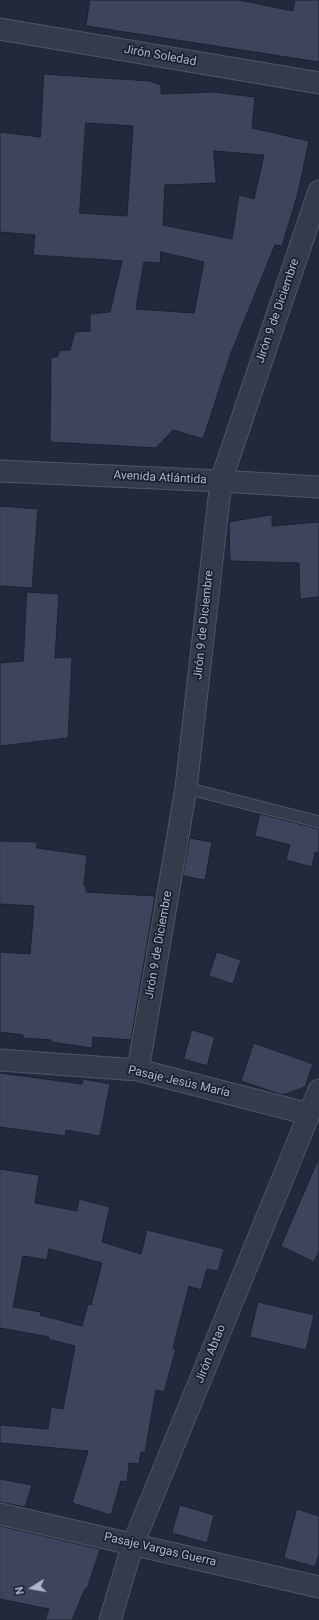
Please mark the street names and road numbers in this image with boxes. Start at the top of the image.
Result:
street label: Jirón Soledad [123,43,197,69]
street label: Jirón 9 de Diciembre [253,257,303,365]
street label: Avenida Atlántida [113,468,207,488]
street label: Jirón 9 de Diciembre [191,570,217,680]
street label: Jirón 9 de Diciembre [142,890,176,1000]
street label: Pasaje Jesús María [126,1063,232,1101]
street label: Jirón Abtao [193,1323,229,1385]
street label: Pasaje Vargas Guerra [102,1530,218,1570]

